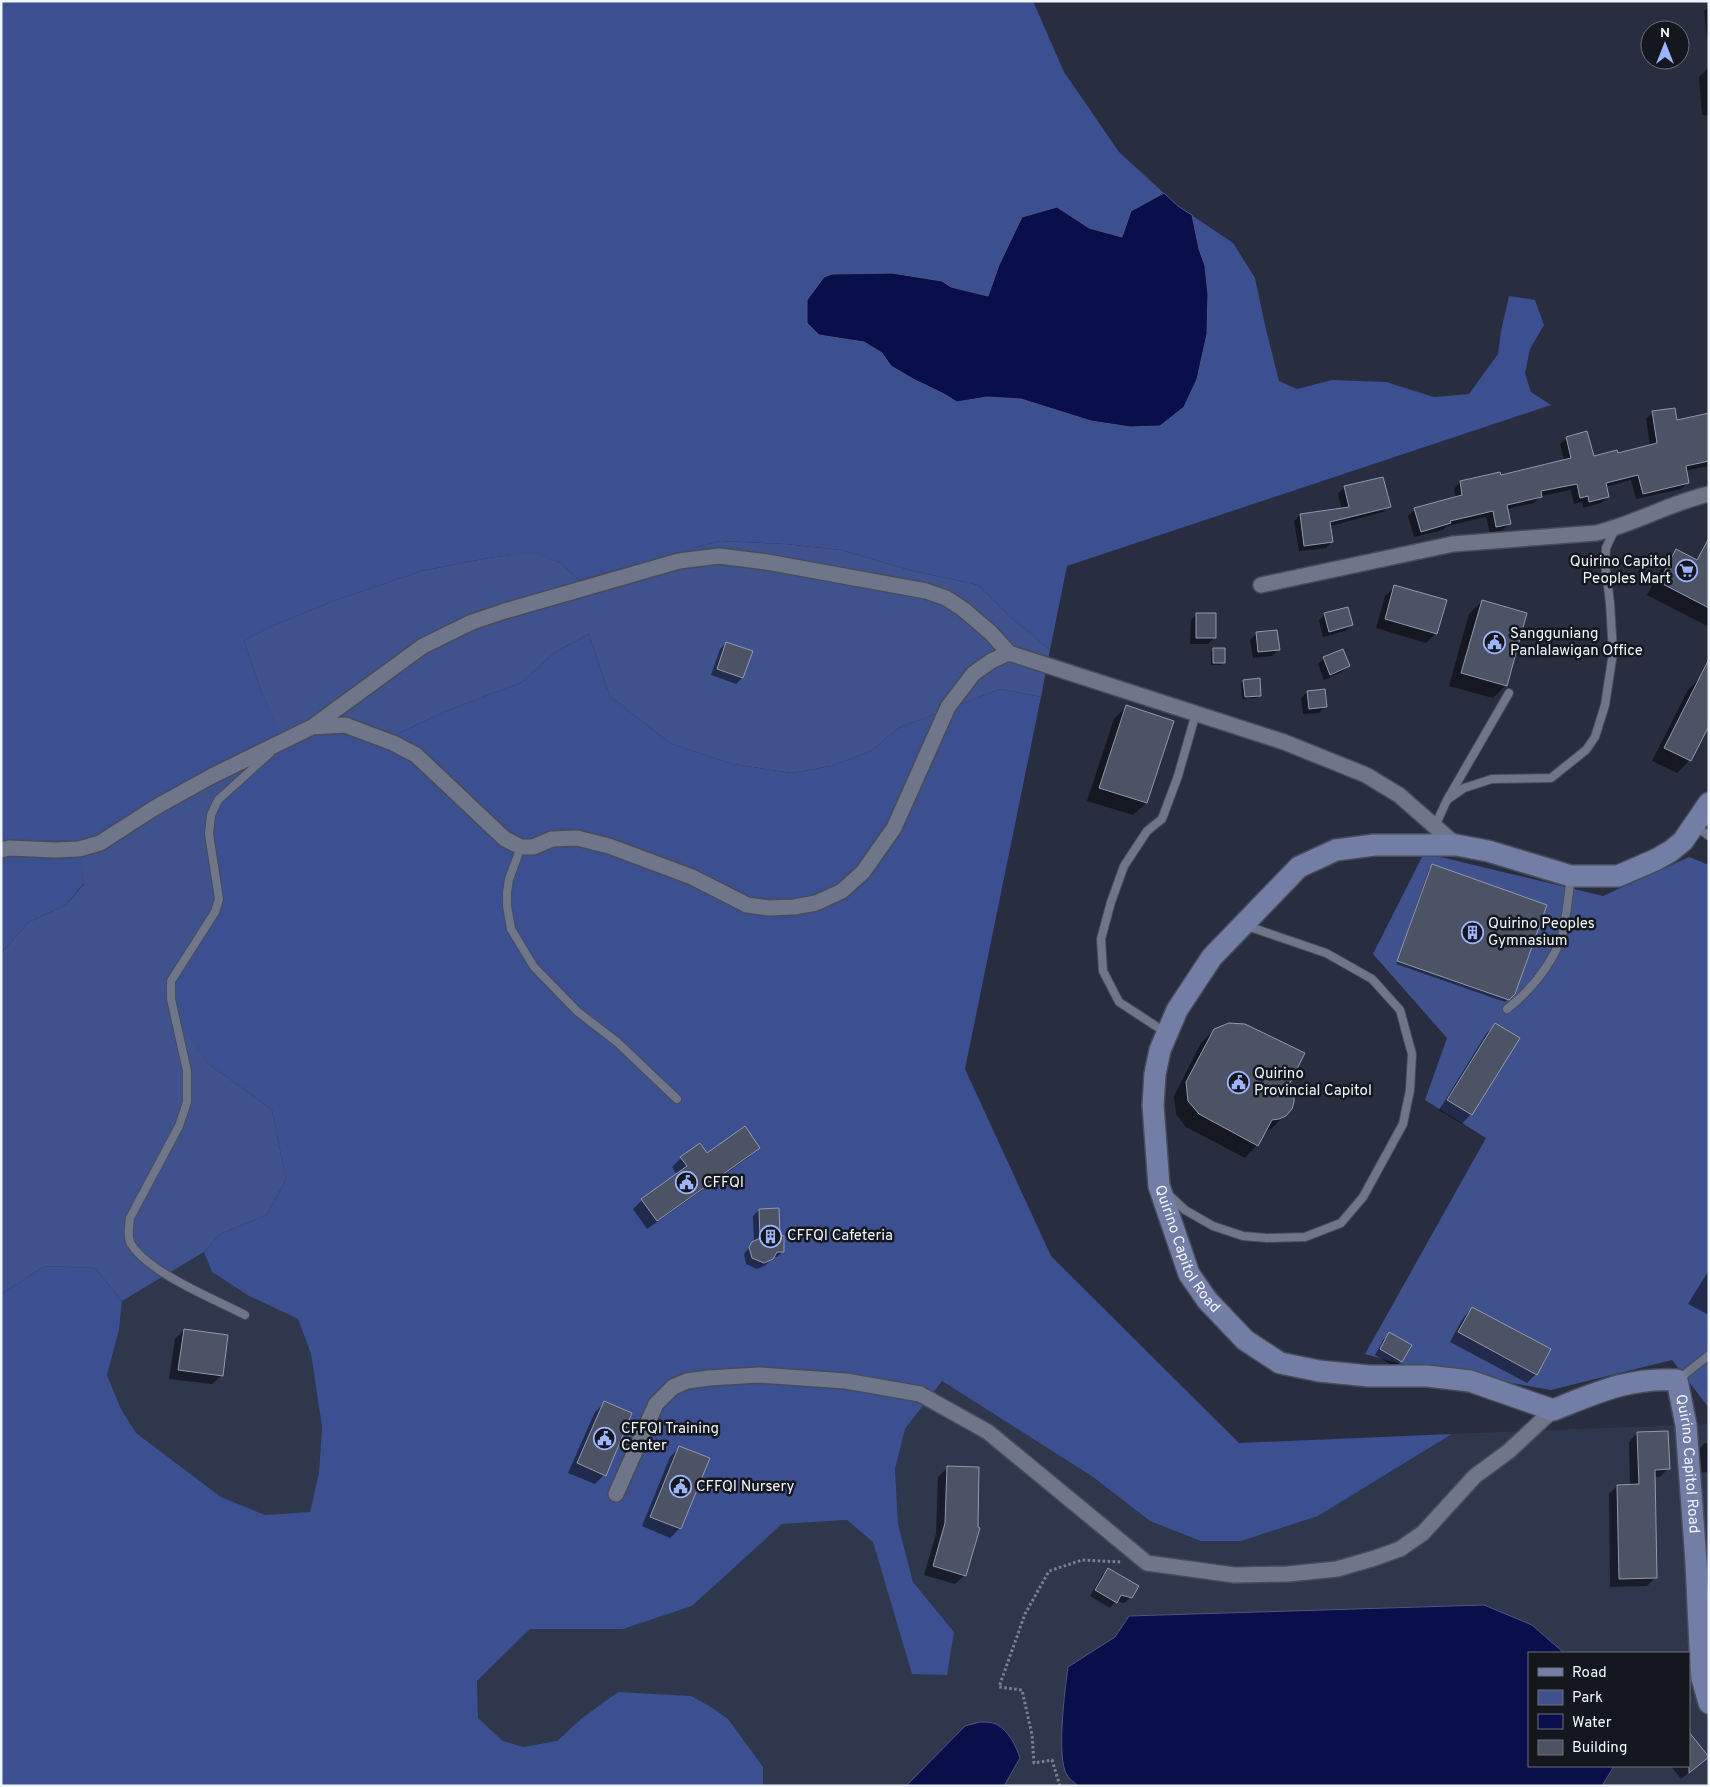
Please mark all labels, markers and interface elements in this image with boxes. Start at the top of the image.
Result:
north arrow [1640,20,1690,70]
text: N [1660,25,1670,42]
place label: Quirino Capitol Peoples Mart [1570,553,1671,589]
supermarket icon: Quirino Capitol Peoples Mart [1675,559,1699,583]
place label: Sangguniang Panlalawigan Office [1510,625,1643,661]
public building icon: Sangguniang Panlalawigan Office [1482,631,1506,655]
place label: Quirino Peoples Gymnasium [1488,915,1595,951]
building icon: Quirino Peoples Gymnasium [1460,921,1484,945]
place label: Quirino Provincial Capitol [1254,1065,1372,1101]
public building icon: Quirino Provincial Capitol [1226,1071,1250,1095]
public building icon: CFFQI [675,1171,699,1195]
place label: CFFQI [703,1174,744,1193]
street label: Quirino Capitol Road [1150,1183,1224,1317]
building icon: CFFQI Cafeteria [759,1224,783,1248]
place label: CFFQI Cafeteria [787,1227,893,1246]
street label: Quirino Capitol Road [1671,1393,1703,1534]
place label: CFFQI Training Center [621,1420,719,1456]
public building icon: CFFQI Training Center [593,1426,617,1450]
public building icon: CFFQI Nursery [668,1475,692,1499]
place label: CFFQI Nursery [696,1478,795,1497]
legend [1528,1652,1690,1767]
text: Road [1572,1664,1607,1683]
text: Park [1572,1689,1603,1708]
text: Water [1572,1714,1612,1733]
text: Building [1572,1739,1627,1758]

